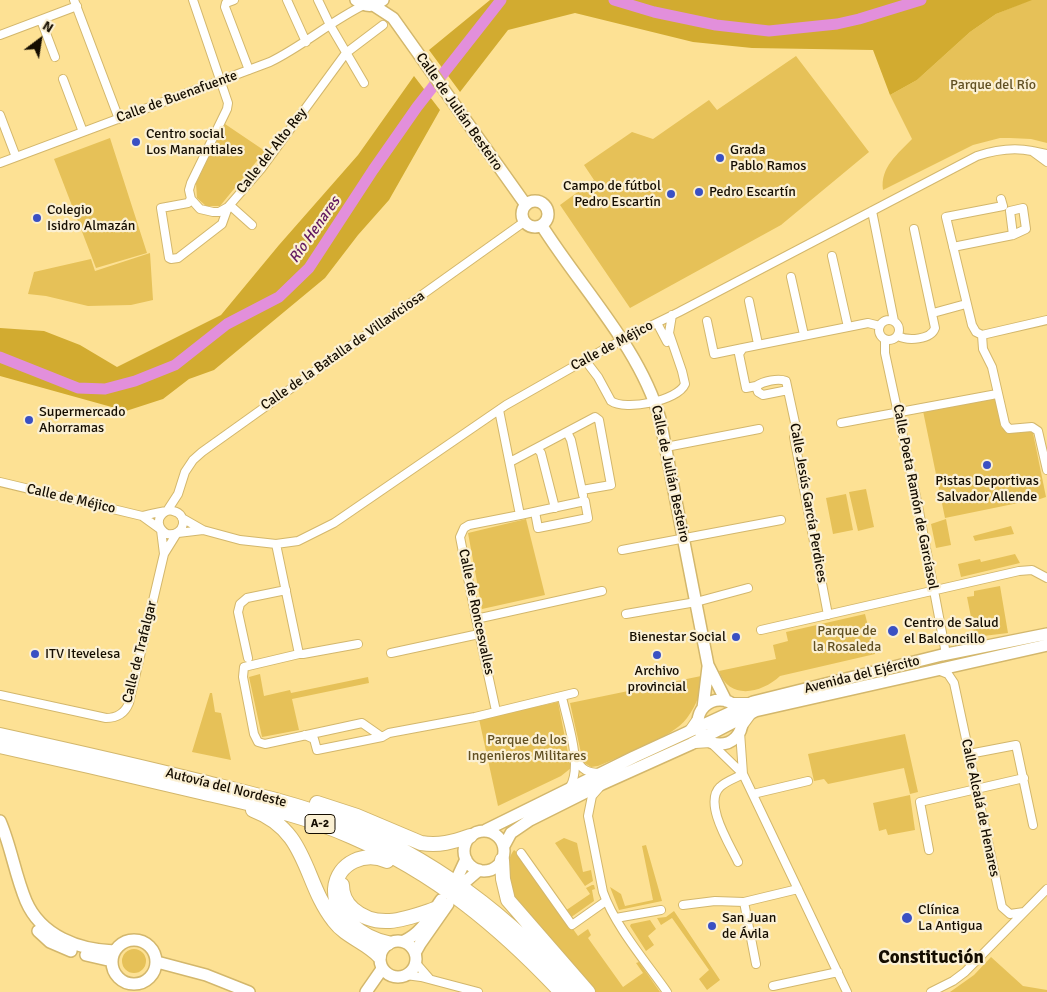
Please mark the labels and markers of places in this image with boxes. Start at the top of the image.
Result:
place label: Centro social Los Manantiales [146,126,243,158]
marker: Centro social Los Manantiales [130,136,142,148]
place label: Grada Pablo Ramos [730,142,806,174]
marker: Grada Pablo Ramos [714,152,726,164]
place label: Campo de fútbol Pedro Escartín [563,178,661,210]
place label: Pedro Escartín [709,184,796,200]
marker: Pedro Escartín [693,186,705,198]
marker: Campo de fútbol Pedro Escartín [665,188,677,200]
place label: Colegio Isidro Almazán [47,202,135,234]
marker: Colegio Isidro Almazán [31,212,43,224]
place label: Supermercado Ahorramas [39,404,125,437]
marker: Supermercado Ahorramas [23,414,35,426]
marker: Pistas Deportivas Salvador Allende [981,459,993,471]
place label: Pistas Deportivas Salvador Allende [935,473,1039,506]
place label: Centro de Salud el Balconcillo [904,615,999,648]
marker: Centro de Salud el Balconcillo [886,624,900,638]
place label: Bienestar Social [629,629,726,645]
marker: Bienestar Social [730,631,742,643]
place label: ITV Itevelesa [45,646,120,662]
marker: ITV Itevelesa [29,648,41,660]
marker: Archivo provincial [651,649,663,661]
place label: Archivo provincial [628,663,686,696]
place label: Clínica La Antigua [918,902,982,934]
place label: San Juan de Ávila [722,910,776,942]
marker: Clínica La Antigua [900,911,914,925]
marker: San Juan de Ávila [706,920,718,932]

